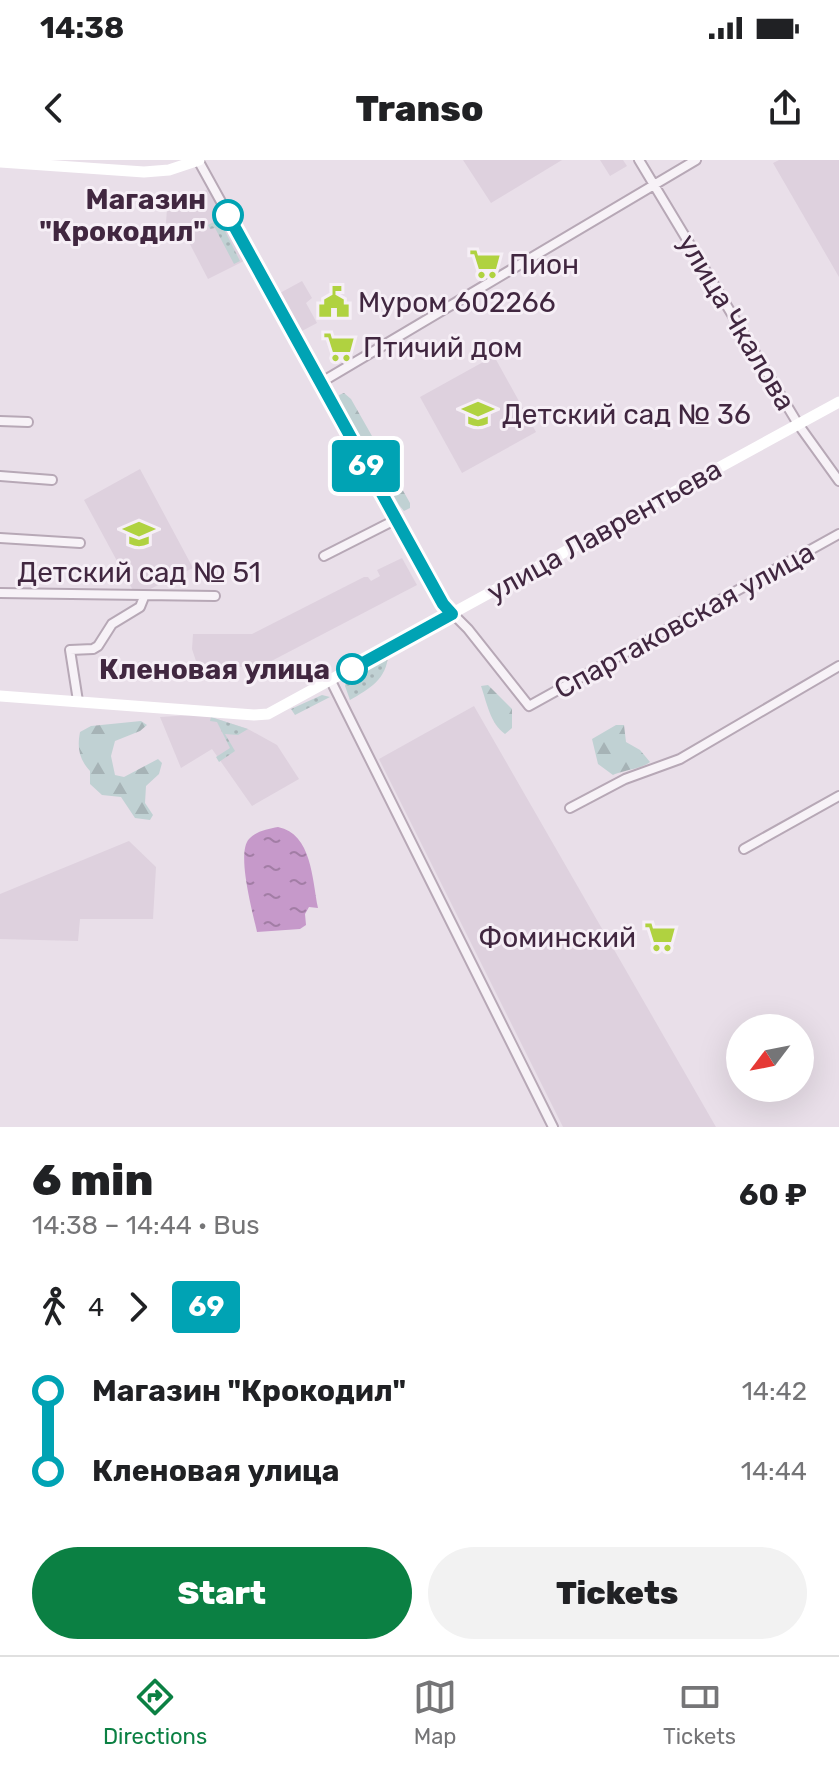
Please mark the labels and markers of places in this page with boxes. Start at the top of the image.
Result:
place label: Магазин "Крокодил" [39,183,206,248]
marker: Магазин "Крокодил" [213,200,243,230]
supermarket icon: Пион [468,247,502,281]
place label: Пион [509,248,579,281]
public building icon: Муром 602266 [317,285,351,319]
place label: Муром 602266 [358,286,556,319]
supermarket icon: Птичий дом [322,330,356,364]
place label: Птичий дом [363,331,523,364]
school or university icon: Детский сад № 36 [461,397,495,431]
place label: Детский сад № 36 [502,398,751,431]
school or university icon: Детский сад № 51 [122,517,156,551]
place label: Детский сад № 51 [17,556,261,589]
place label: Кленовая улица [99,653,330,686]
marker: Кленовая улица [337,654,367,684]
supermarket icon: Фоминский [643,920,677,954]
place label: Фоминский [478,921,636,954]

